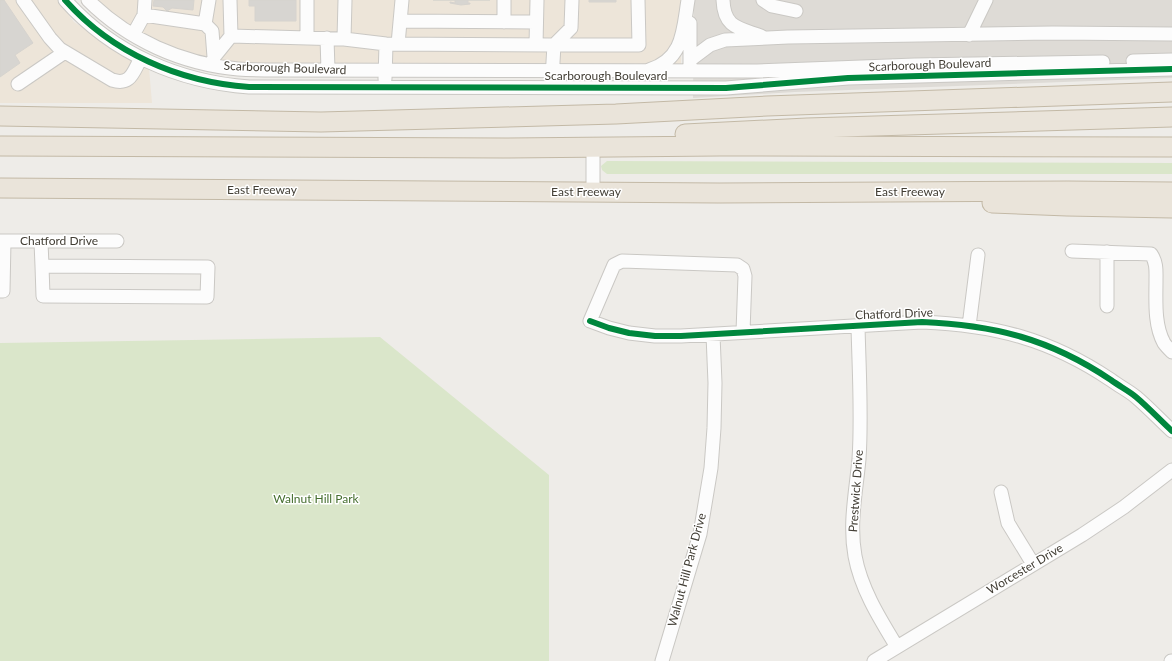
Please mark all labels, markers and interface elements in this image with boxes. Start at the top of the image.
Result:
street label: Scarborough Boulevard [868,55,992,74]
street label: Scarborough Boulevard [223,58,347,77]
street label: Scarborough Boulevard [545,68,667,83]
street label: East Freeway [227,182,298,197]
street label: East Freeway [551,184,622,199]
street label: East Freeway [875,184,946,199]
street label: Chatford Drive [20,233,98,248]
street label: Chatford Drive [855,305,933,322]
street label: Prestwick Drive [845,449,866,533]
park label: Walnut Hill Park [273,491,360,506]
street label: Walnut Hill Park Drive [664,511,709,628]
street label: Worcester Drive [984,540,1066,597]

